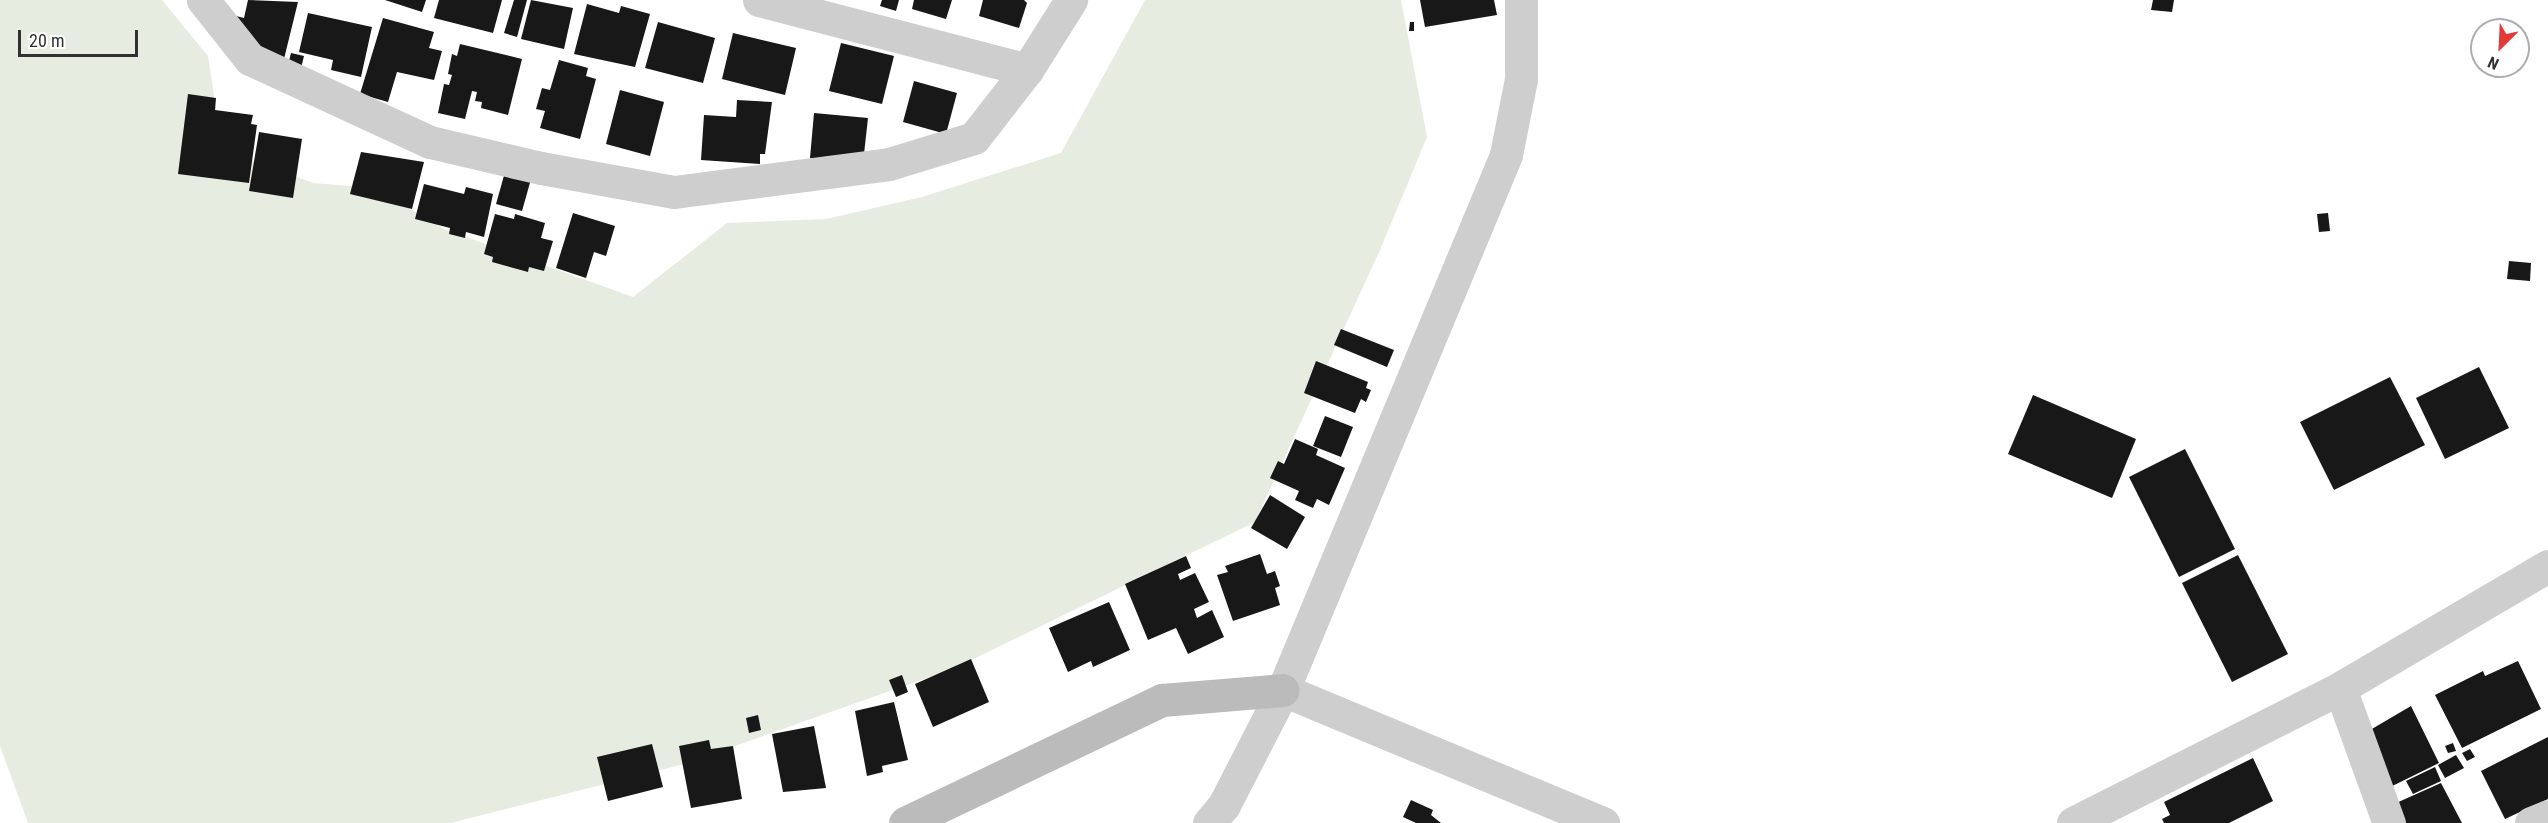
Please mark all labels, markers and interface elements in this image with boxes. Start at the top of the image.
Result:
scale bar [21,18,141,56]
north arrow [2470,18,2530,78]
text: 20 m [29,30,64,51]
text: N [2485,52,2502,74]

